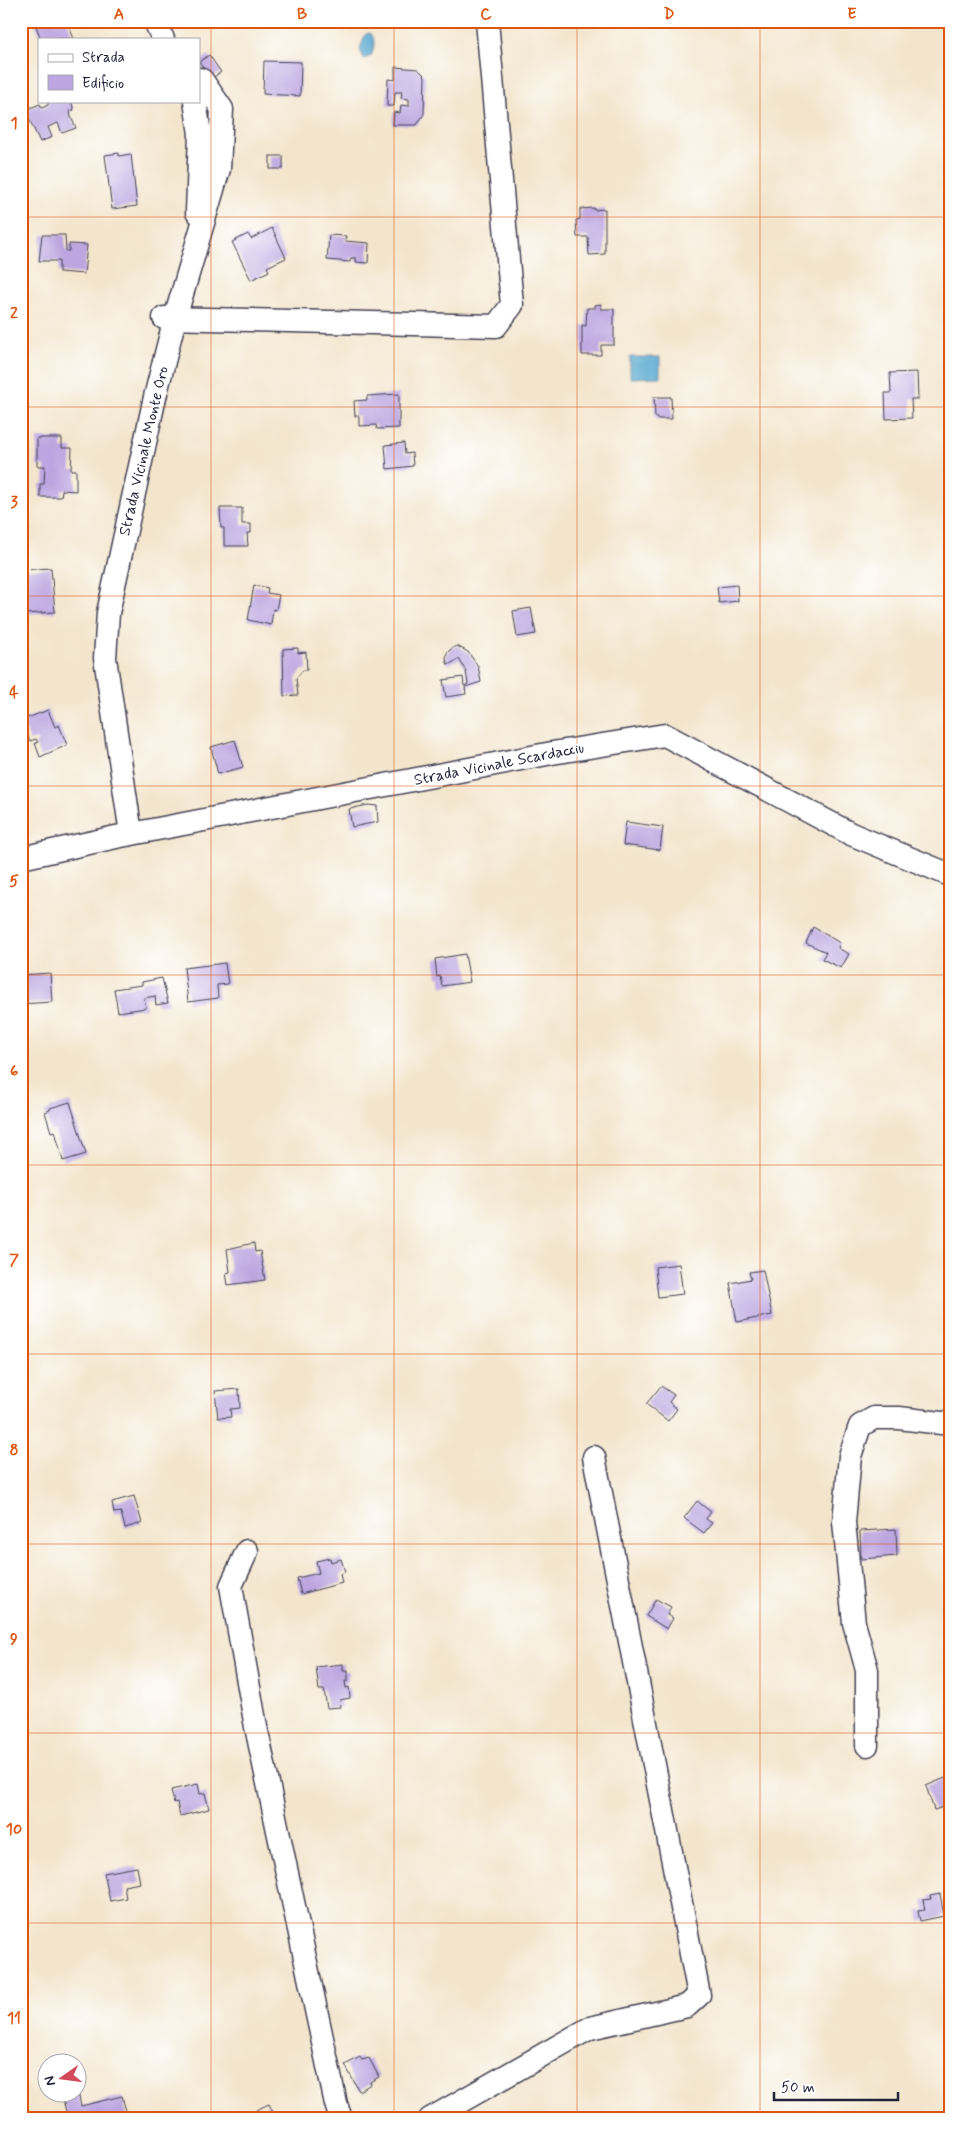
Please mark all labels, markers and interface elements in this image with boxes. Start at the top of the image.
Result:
text: A [114,4,124,25]
text: B [297,4,307,25]
text: C [480,4,492,25]
text: D [663,4,675,25]
text: E [847,4,857,25]
legend [38,38,200,102]
text: Strada [82,48,125,68]
text: Edificio [82,74,124,94]
text: 1 [10,113,18,134]
text: 2 [10,303,18,324]
street label: Strada Vicinale Monte Oro [114,364,174,538]
text: 3 [10,492,18,513]
text: 4 [9,682,19,703]
street label: Strada Vicinale Scardacciu [412,737,586,791]
text: 5 [9,871,19,892]
text: 6 [10,1061,18,1082]
text: 7 [9,1250,19,1271]
text: 8 [9,1440,19,1461]
text: 9 [10,1629,18,1650]
text: 10 [6,1819,22,1840]
text: 11 [7,2008,21,2029]
north arrow [38,2052,88,2102]
scale bar [774,2070,897,2102]
text: N [40,2074,60,2088]
text: 50 m [781,2078,815,2098]

